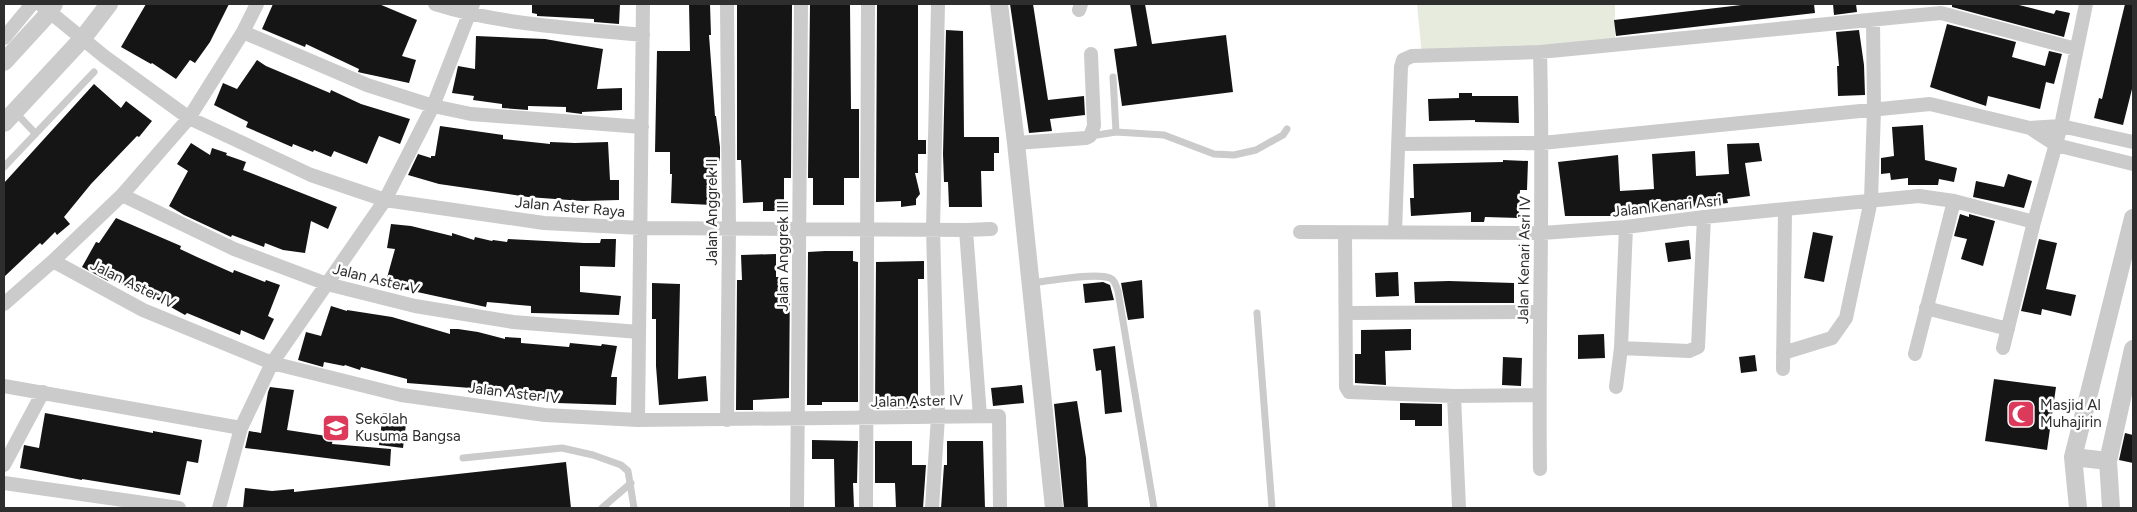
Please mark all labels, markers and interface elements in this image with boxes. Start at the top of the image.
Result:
street label: Jalan Anggrek II [703,159,721,265]
street label: Jalan Kenari Asri [1612,191,1722,221]
street label: Jalan Aster Raya [514,193,626,221]
street label: Jalan Kenari Asri IV [1514,195,1534,324]
street label: Jalan Anggrek III [774,201,792,311]
street label: Jalan Aster IV [87,256,179,313]
street label: Jalan Aster V [331,260,422,299]
street label: Jalan Aster IV [467,378,562,408]
street label: Jalan Aster IV [871,391,964,411]
place label: Masjid Al Muhajirin [2040,396,2102,431]
mosque icon: Masjid Al Muhajirin [2006,399,2036,429]
place label: Sekolah Kusuma Bangsa [355,410,461,445]
school or university icon: Sekolah Kusuma Bangsa [321,413,351,443]

